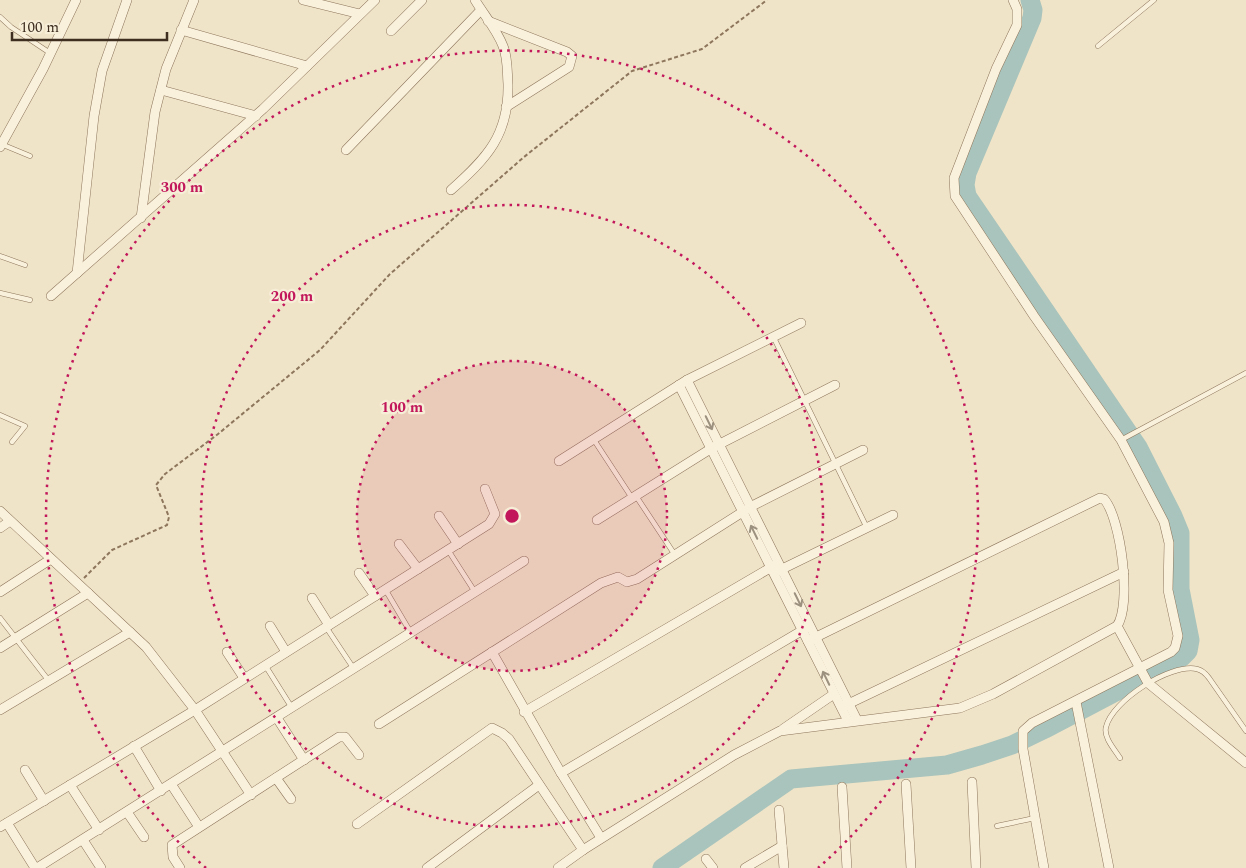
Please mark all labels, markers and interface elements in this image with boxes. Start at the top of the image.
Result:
scale bar [12,10,168,42]
text: 100 m [20,16,59,39]
text: 300 m [161,176,204,199]
text: 200 m [271,285,314,308]
text: 100 m [381,396,424,419]
one-way arrow [705,415,715,430]
centre of rings [503,507,521,525]
one-way arrow [749,525,758,540]
one-way arrow [793,592,803,607]
one-way arrow [821,670,831,685]

